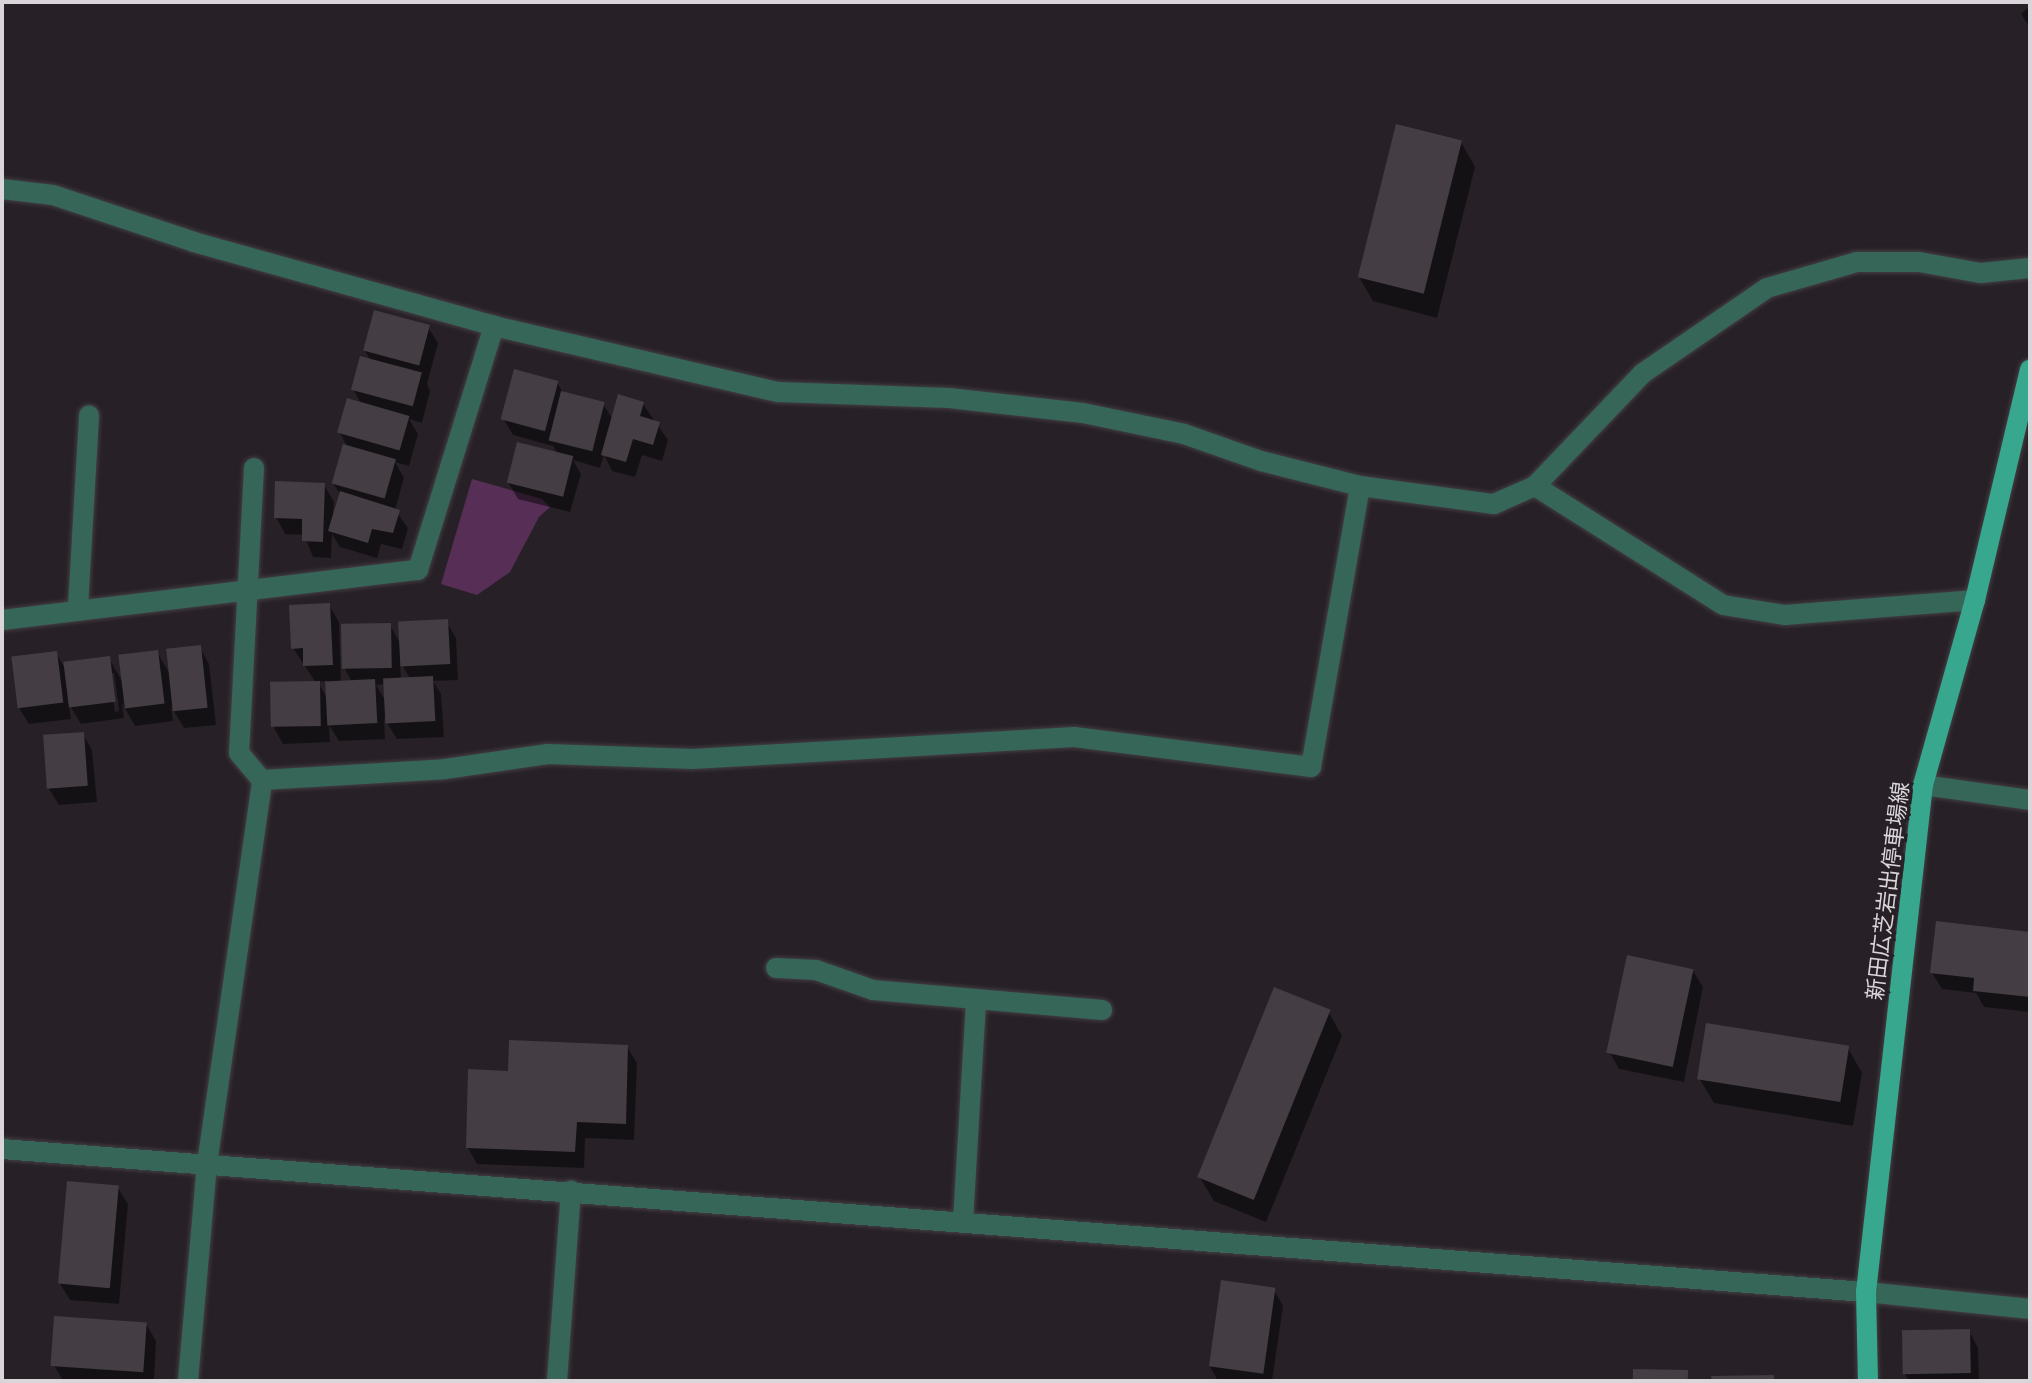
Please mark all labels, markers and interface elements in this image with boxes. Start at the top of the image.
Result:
street label: 新田広芝岩出停車場線 [1861,780,1915,1002]

